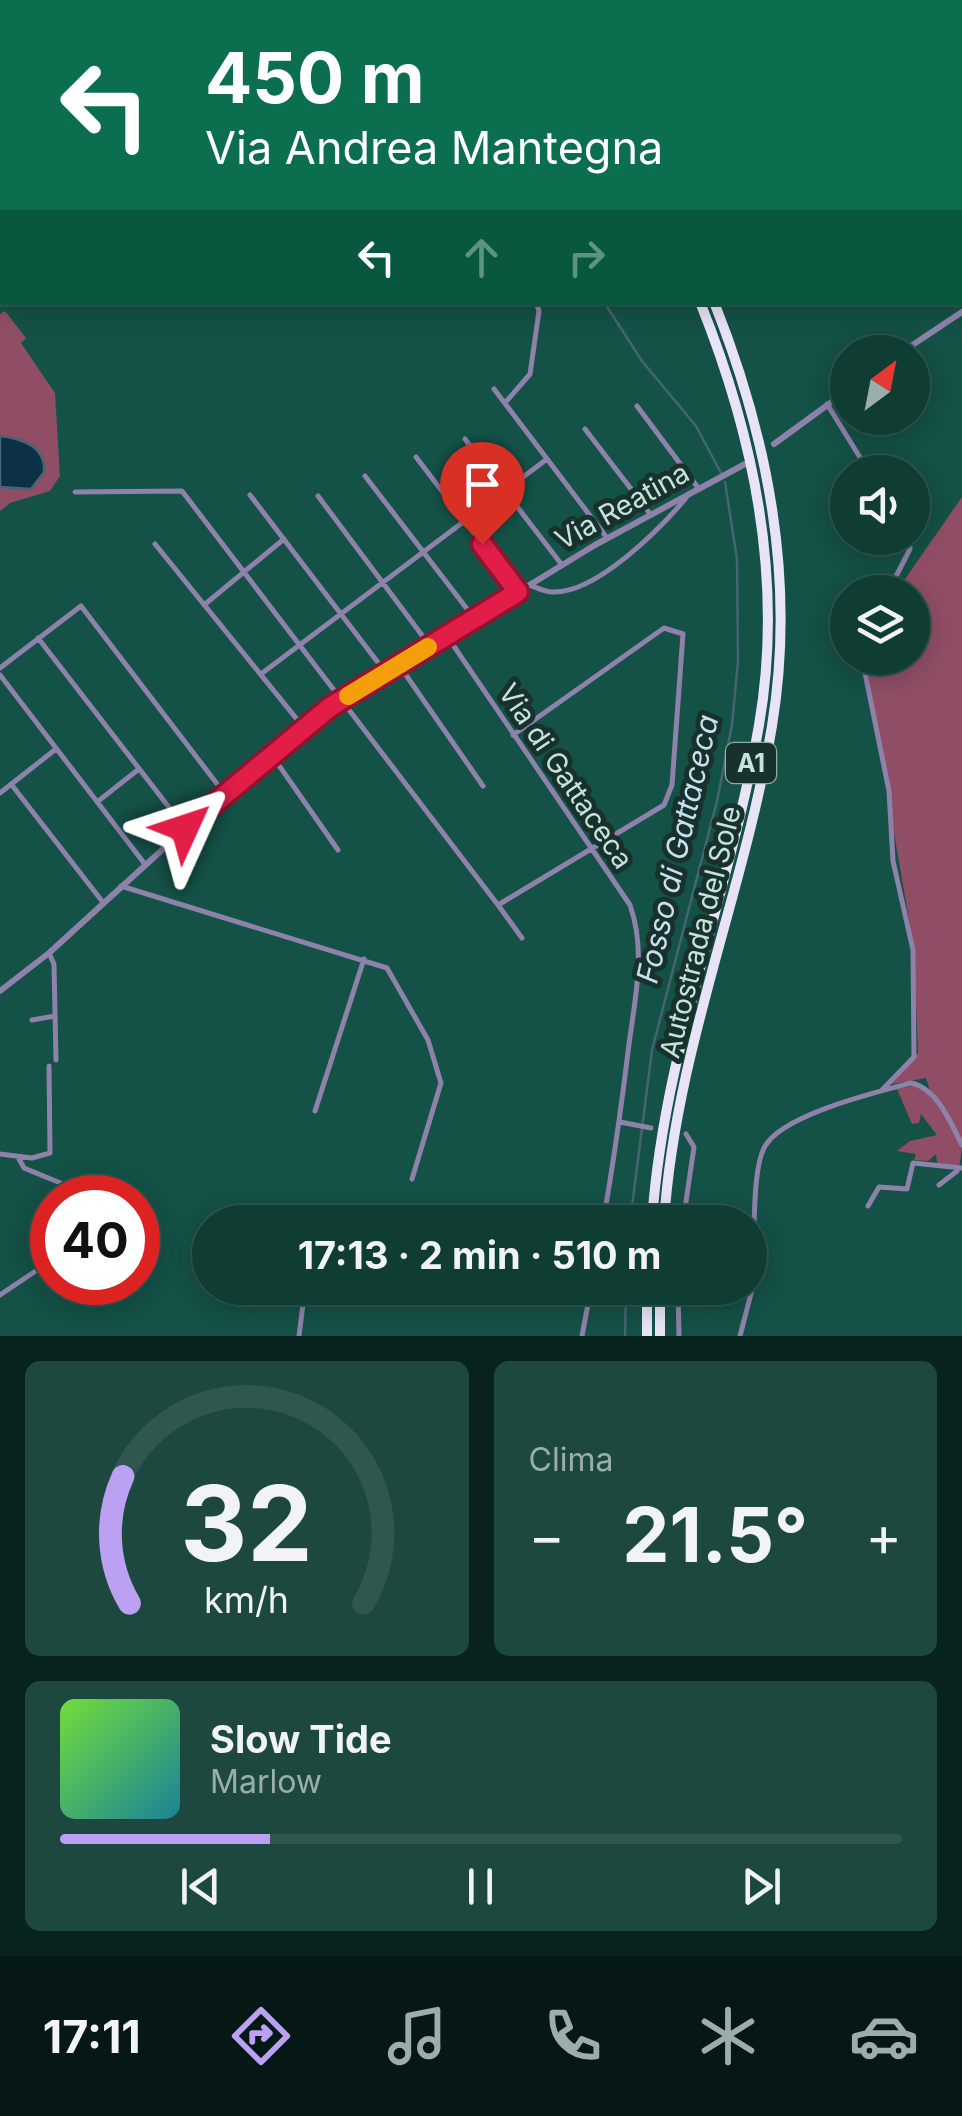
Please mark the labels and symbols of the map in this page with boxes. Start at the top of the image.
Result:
north arrow [830,335,930,435]
pin [440,442,525,545]
street label: Via Reatina [549,455,695,557]
street label: Via di Gattaceca [492,677,640,875]
water label: Fosso di Gattaceca [629,711,725,987]
road number: A1 [726,743,776,783]
position arrow [133,776,237,880]
street label: Autostrada del Sole [652,802,748,1062]
speed limit sign: 40 [30,1175,160,1305]

